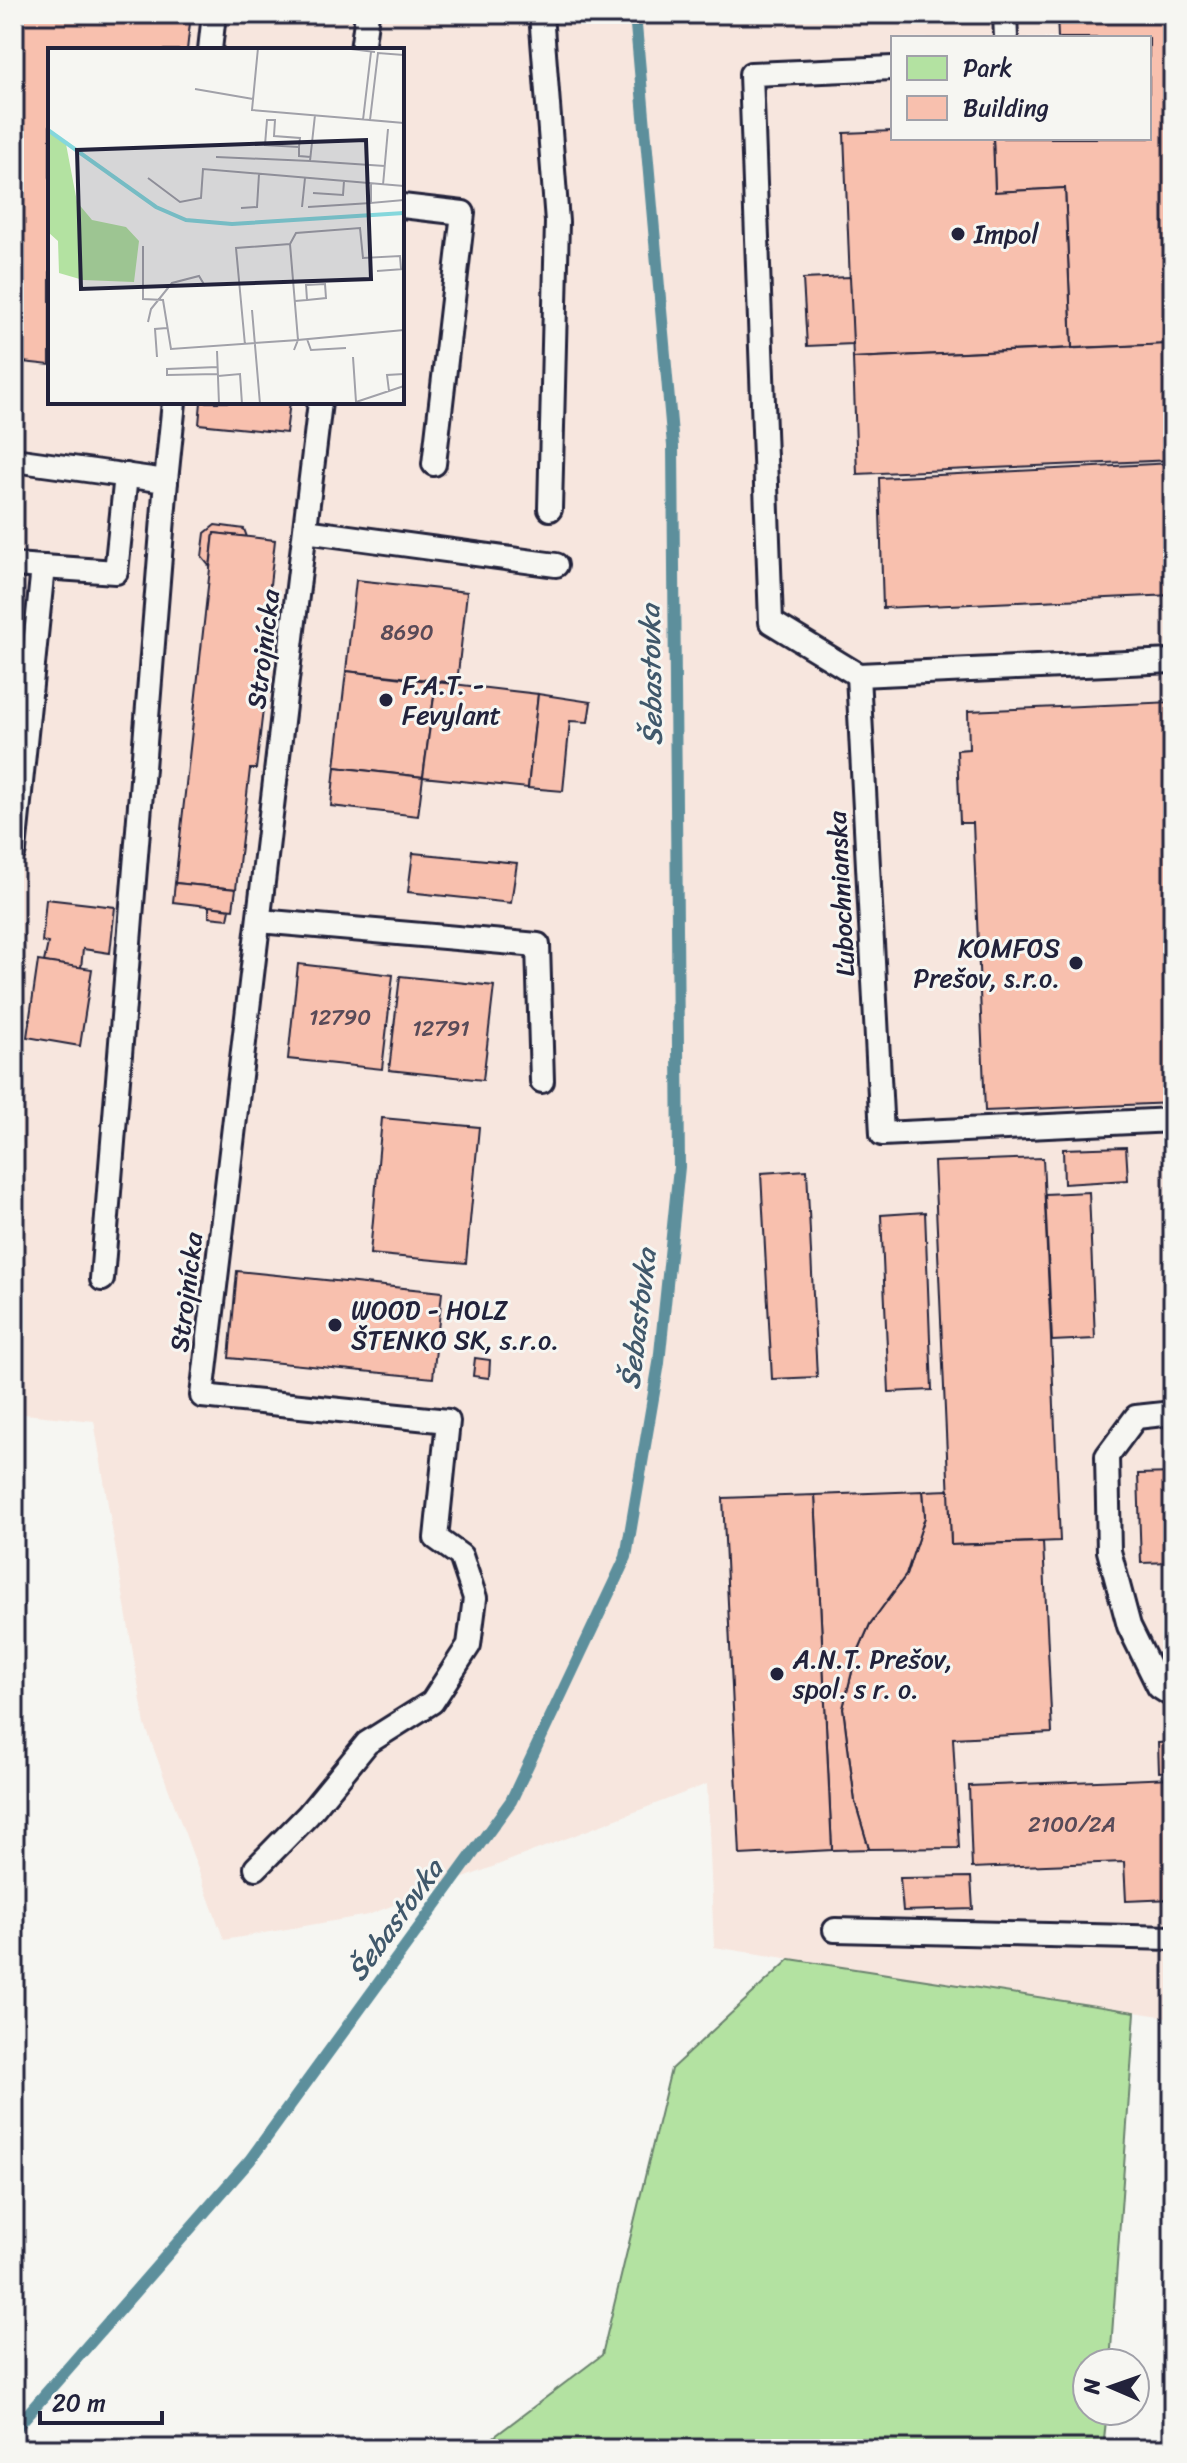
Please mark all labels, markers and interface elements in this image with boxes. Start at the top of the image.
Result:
legend [891,36,1151,140]
text: Park [963,47,1012,89]
inset map [48,48,404,404]
text: Building [963,87,1049,129]
place label: Impol [973,211,1039,257]
marker: Impol [949,225,967,243]
street label: Strojnícka [233,586,293,711]
water label: Šebastovka [625,602,677,746]
house number: 8690 [380,613,434,652]
place label: F.A.T. - Fevylant [402,662,501,738]
marker: F.A.T. - Fevylant [377,691,395,709]
street label: Ľubochnianska [814,809,868,978]
place label: KOMFOS Prešov, s.r.o. [913,925,1060,1001]
marker: KOMFOS Prešov, s.r.o. [1067,954,1085,972]
house number: 12790 [309,998,371,1037]
house number: 12791 [412,1009,470,1048]
street label: Strojnícka [156,1229,216,1354]
water label: Šebastovka [605,1244,671,1392]
place label: WOOD - HOLZ ŠTENKO SK, s.r.o. [351,1287,559,1363]
marker: WOOD - HOLZ ŠTENKO SK, s.r.o. [326,1316,344,1334]
place label: A.N.T. Prešov, spol. s r. o. [792,1636,953,1712]
marker: A.N.T. Prešov, spol. s r. o. [768,1665,786,1683]
house number: 2100/2A [1028,1805,1116,1844]
water label: Šebastovka [334,1847,458,1992]
north arrow [1071,2347,1151,2427]
scale bar [40,2375,162,2425]
text: N [1072,2377,1111,2396]
text: 20 m [52,2382,106,2424]

